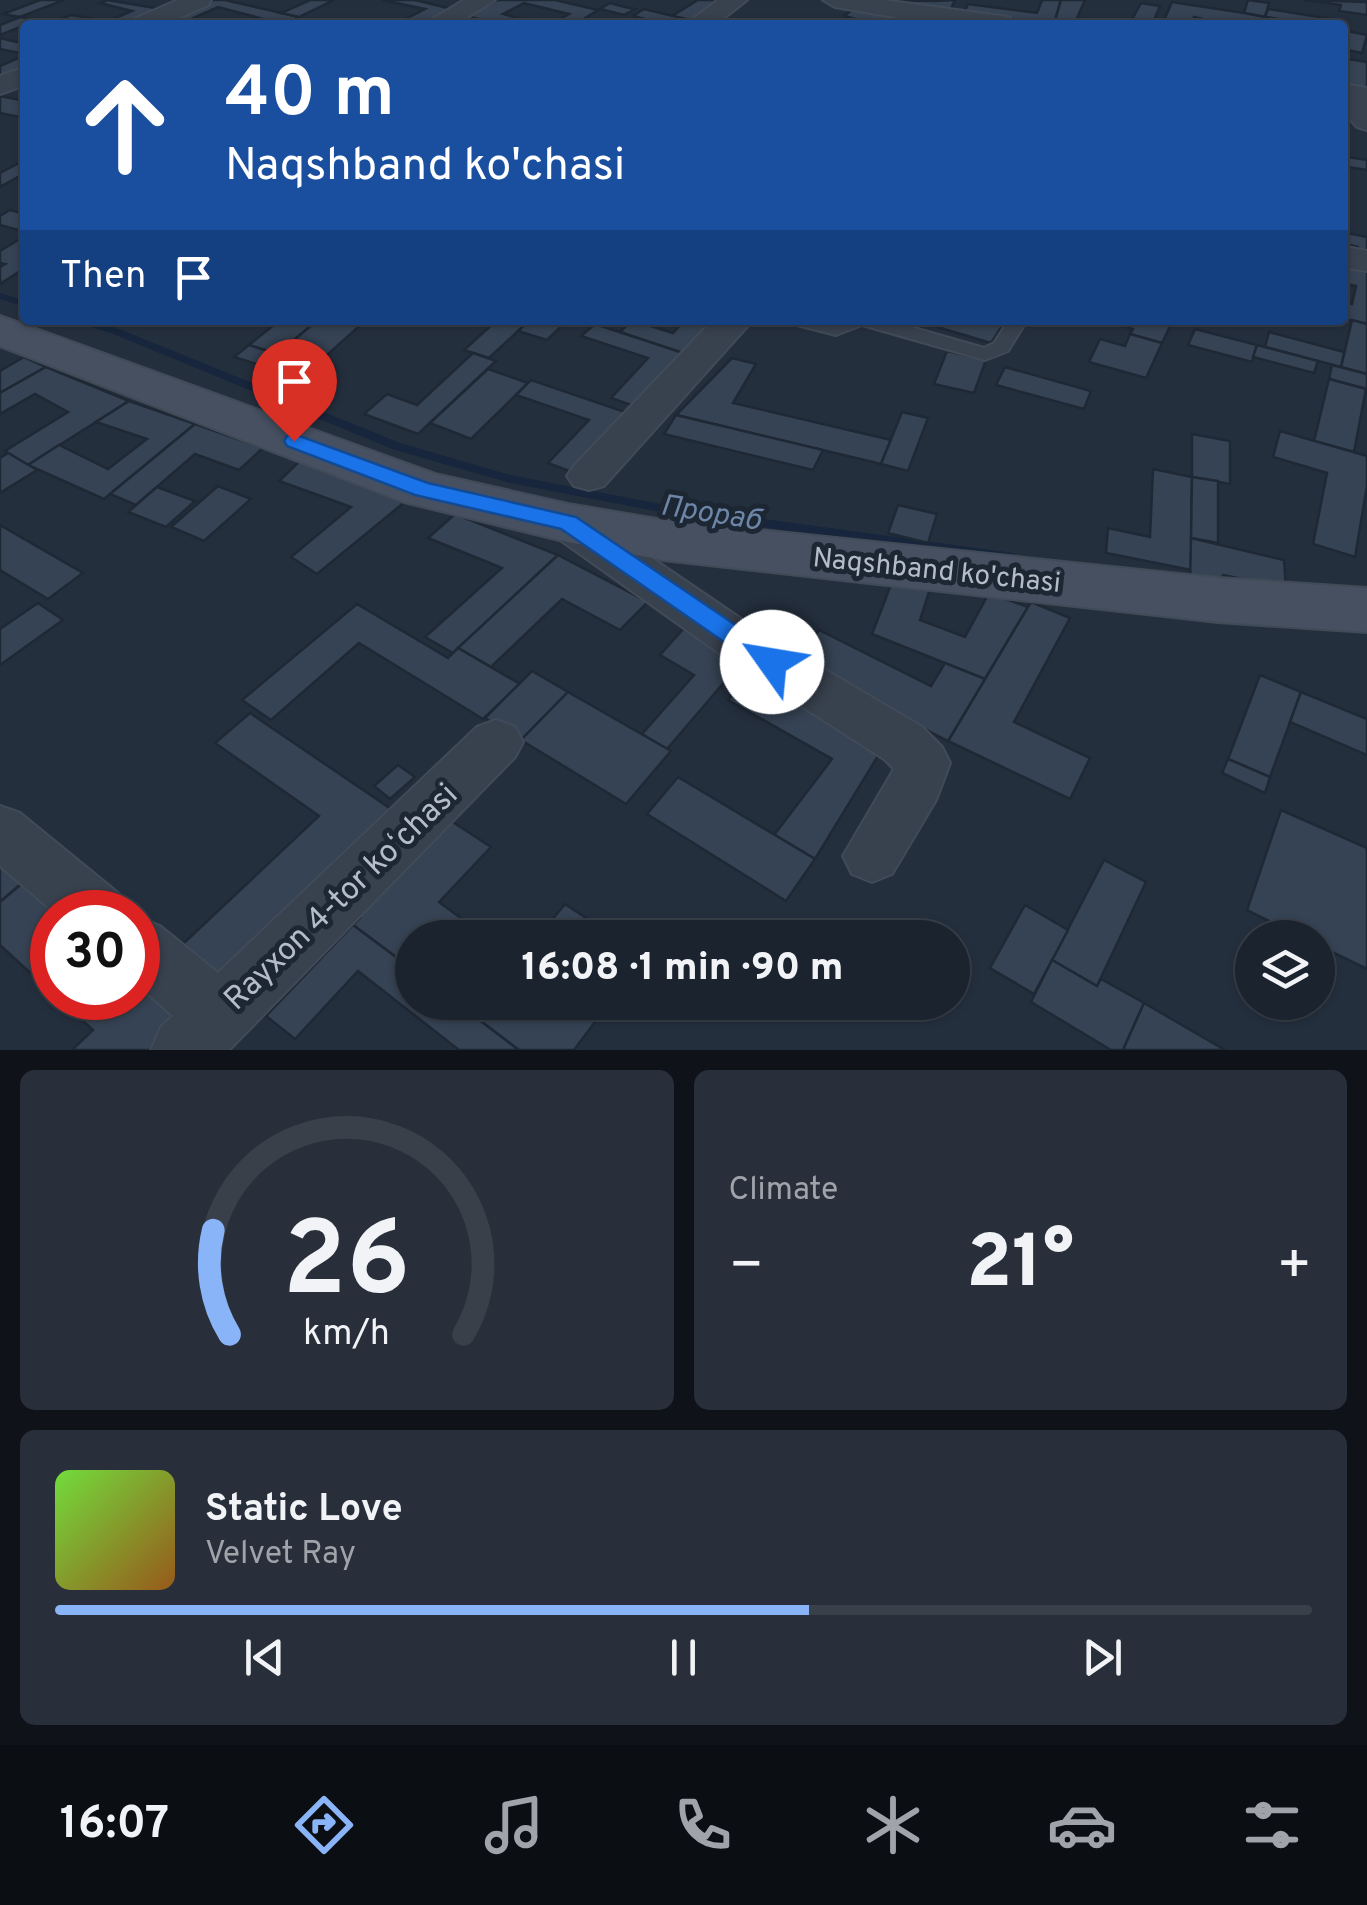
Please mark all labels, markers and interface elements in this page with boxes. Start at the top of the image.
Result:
text: 40 m [225,52,395,141]
icon: ahead [60,60,190,190]
text: Naqshband ko'chasi [225,139,625,196]
icon: arrive [166,250,221,305]
text: Then [60,253,146,302]
pin [252,339,337,442]
icon: arrive [267,354,322,409]
water label: Прораб [658,488,766,541]
street label: Naqshband ko'chasi [811,541,1062,603]
position arrow [720,610,824,714]
street label: Rayxon 4-tor koʻchasi [217,776,467,1020]
speed limit sign: 30 [30,890,160,1020]
map controls [1235,920,1335,1020]
button: layers [1235,920,1335,1020]
text: 16:08 · 1 min · 90 m [522,945,843,994]
text: Climate [729,1171,838,1211]
text: 26 [283,1200,411,1332]
text: 21° [966,1219,1074,1314]
text: − [729,1233,764,1303]
text: + [1277,1233,1312,1303]
text: km/h [303,1312,390,1358]
text: Static Love [205,1486,403,1535]
text: Velvet Ray [205,1535,356,1575]
icon: previous [237,1630,292,1685]
icon: pause [656,1630,711,1685]
icon: next [1075,1630,1130,1685]
icon: directions [289,1790,359,1860]
icon: music [479,1790,549,1860]
icon: phone [668,1790,738,1860]
icon: climate [858,1790,928,1860]
icon: car [1047,1790,1117,1860]
icon: filters [1237,1790,1307,1860]
text: 16:07 [60,1797,169,1854]

